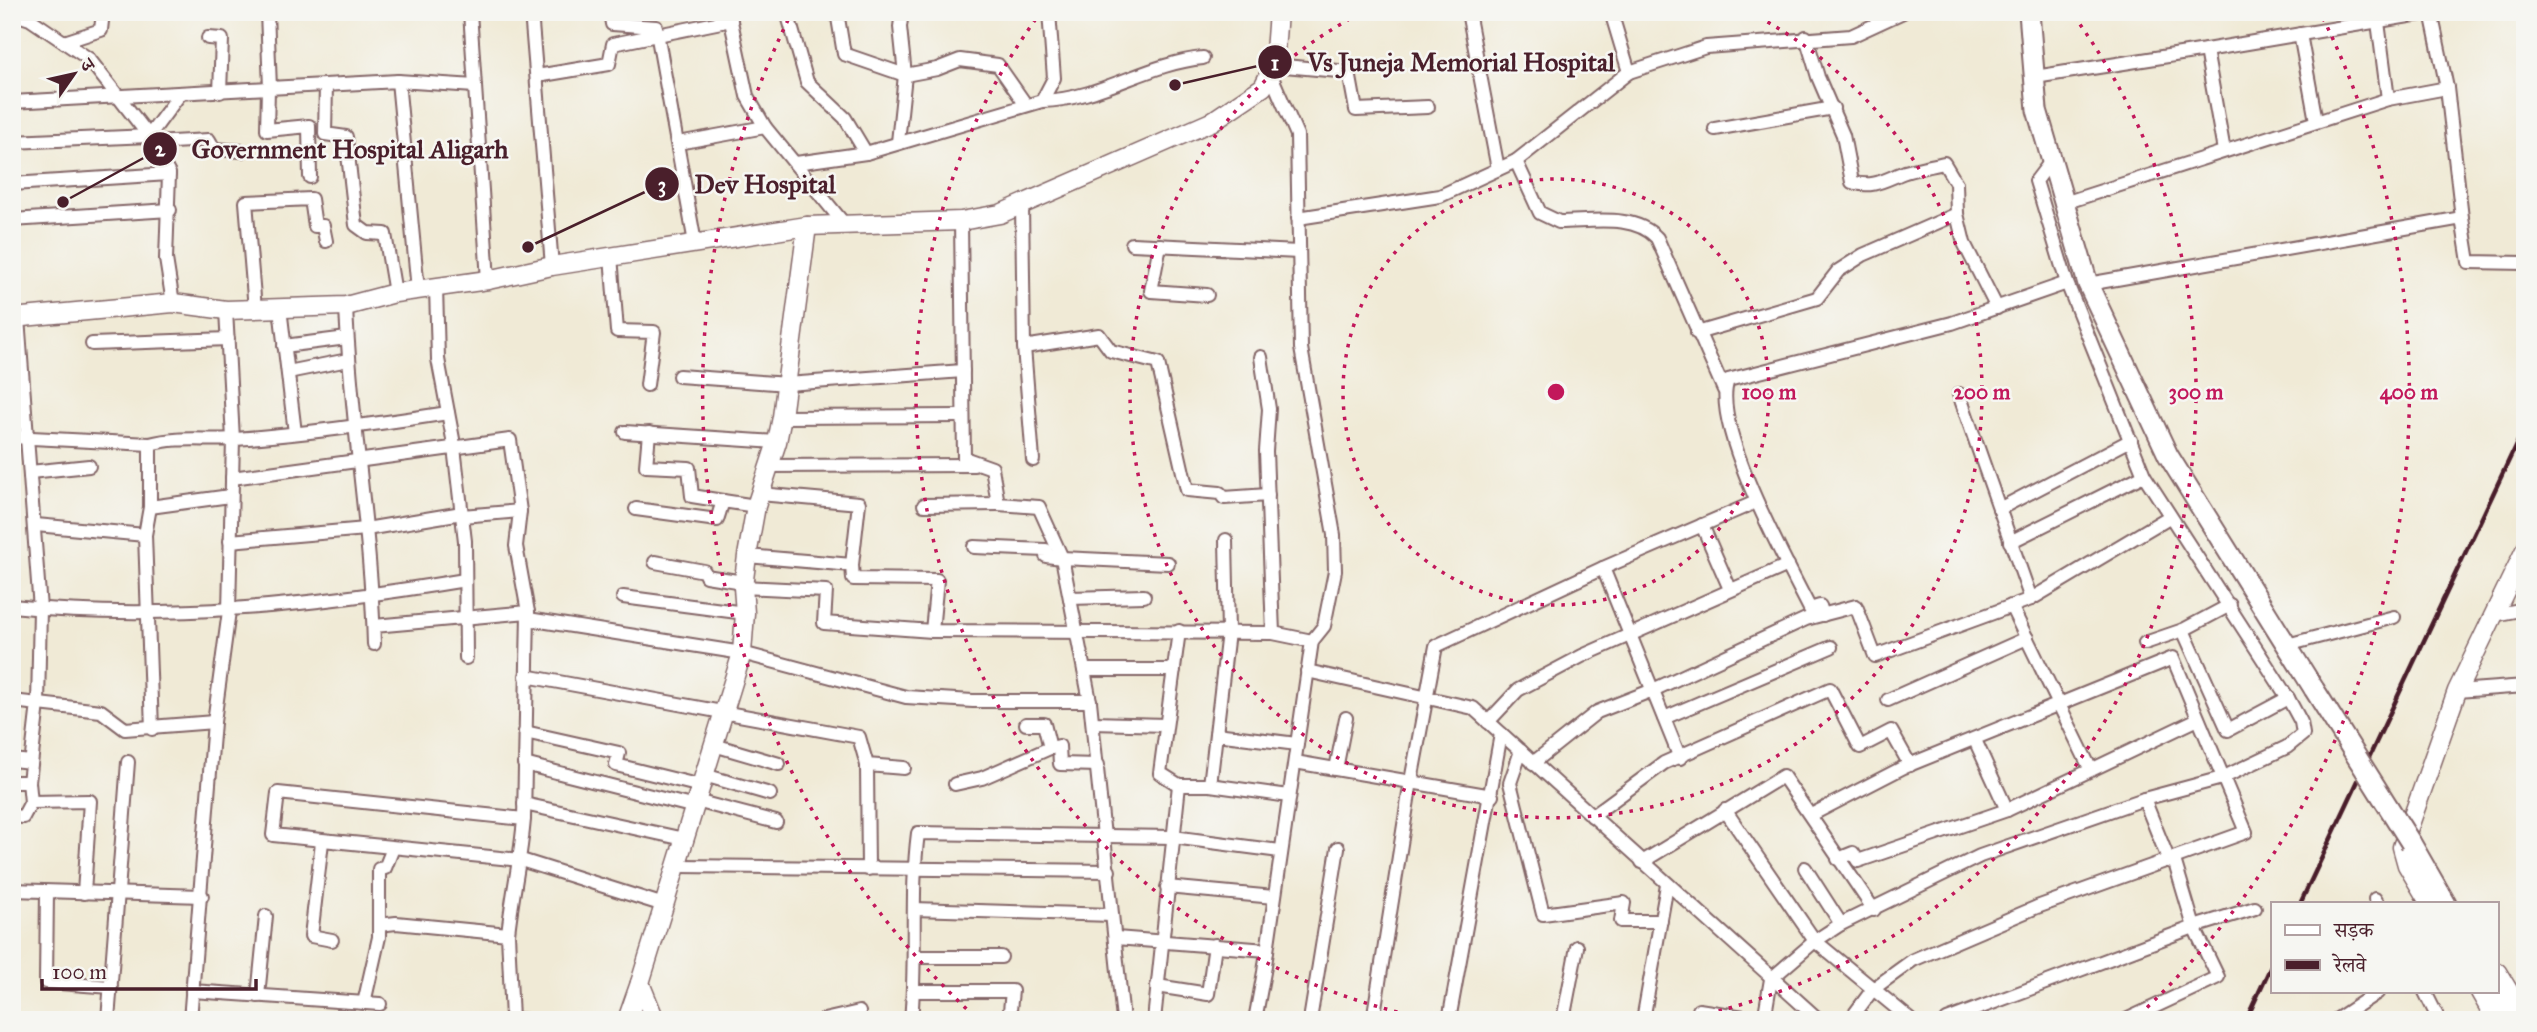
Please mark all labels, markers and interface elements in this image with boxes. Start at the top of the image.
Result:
north arrow [38,38,108,108]
callout: Vs Juneja Memorial Hospital [1258,39,1629,86]
text: Vs Juneja Memorial Hospital [1306,46,1616,79]
text: 1 [1271,50,1279,76]
text: उ [74,53,101,76]
callout: Government Hospital Aligarh [143,125,522,172]
text: Government Hospital Aligarh [192,133,509,166]
text: 2 [155,136,166,162]
callout: Dev Hospital [645,161,849,208]
text: Dev Hospital [694,168,837,200]
text: 3 [658,172,666,198]
text: 100 m [1742,379,1797,405]
text: 200 m [1954,379,2011,405]
text: 300 m [2168,379,2224,405]
text: 400 m [2380,379,2439,405]
centre of rings [1544,380,1568,404]
legend [2271,902,2498,993]
text: सड़क [2333,917,2374,943]
scale bar [42,948,256,992]
text: रेलवे [2331,952,2368,978]
text: 100 m [52,959,107,985]

